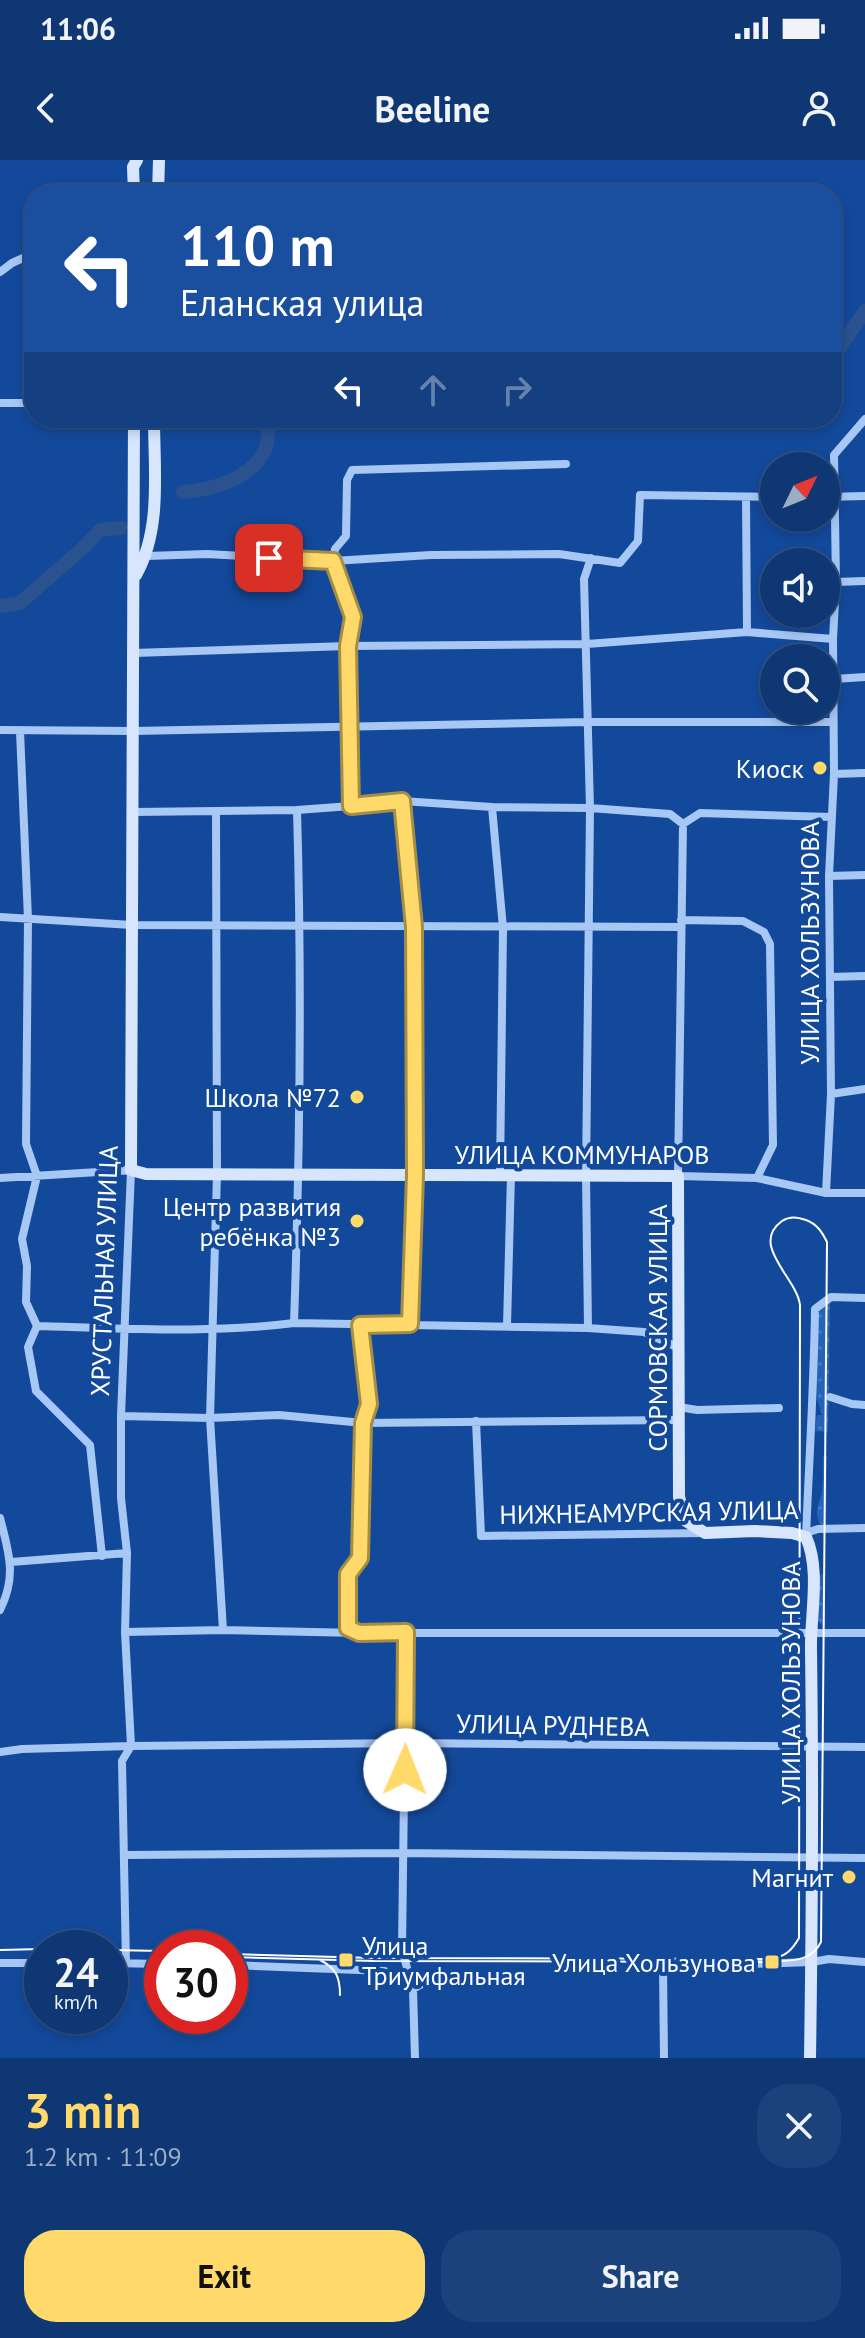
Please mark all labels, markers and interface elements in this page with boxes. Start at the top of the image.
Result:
text: 11:06 [40,9,116,48]
text: Beeline [375,85,490,132]
icon: back [24,86,68,130]
icon: person [797,86,841,130]
text: 110 m [180,209,335,281]
icon: left [48,216,152,320]
text: Еланская улица [180,279,424,326]
icon: left [327,368,371,412]
icon: ahead [411,368,455,412]
icon: right [495,368,539,412]
north arrow [760,452,840,532]
map controls [760,452,840,724]
pin [235,524,303,592]
icon: arrive [247,536,291,580]
button: sound [760,548,840,628]
button: search [760,644,840,724]
place label: Киоск [736,752,805,785]
marker: Киоск [811,759,829,777]
street label: УЛИЦА ХОЛЬЗУНОВА [793,821,826,1065]
place label: Школа №72 [204,1081,341,1114]
marker: Школа №72 [348,1088,366,1106]
street label: УЛИЦА КОММУНАРОВ [455,1138,709,1171]
street label: ХРУСТАЛЬНАЯ УЛИЦА [83,1145,125,1397]
place label: Центр развития ребёнка №3 [163,1190,341,1253]
street label: СОРМОВСКАЯ УЛИЦА [641,1204,674,1452]
marker: Центр развития ребёнка №3 [348,1212,366,1230]
street label: НИЖНЕАМУРСКАЯ УЛИЦА [499,1493,799,1531]
street label: УЛИЦА ХОЛЬЗУНОВА [774,1561,807,1805]
street label: УЛИЦА РУДНЕВА [456,1707,650,1743]
position arrow [363,1728,447,1812]
place label: Магнит [751,1861,834,1894]
marker: Магнит [840,1868,858,1886]
place label: Улица Триумфальная [362,1929,526,1992]
speed limit sign: 30 [144,1930,248,2034]
text: 24 [53,1946,99,1998]
place label: Улица Хользунова [552,1946,756,1979]
marker: Улица Триумфальная [337,1951,355,1969]
marker: Улица Хользунова [763,1953,781,1971]
text: km/h [54,1989,98,2015]
text: 3 min [24,2079,141,2141]
button: close [757,2084,841,2168]
text: 1.2 km · 11:09 [24,2140,182,2173]
button: Exit [24,2230,425,2322]
button: Share [441,2230,841,2322]

